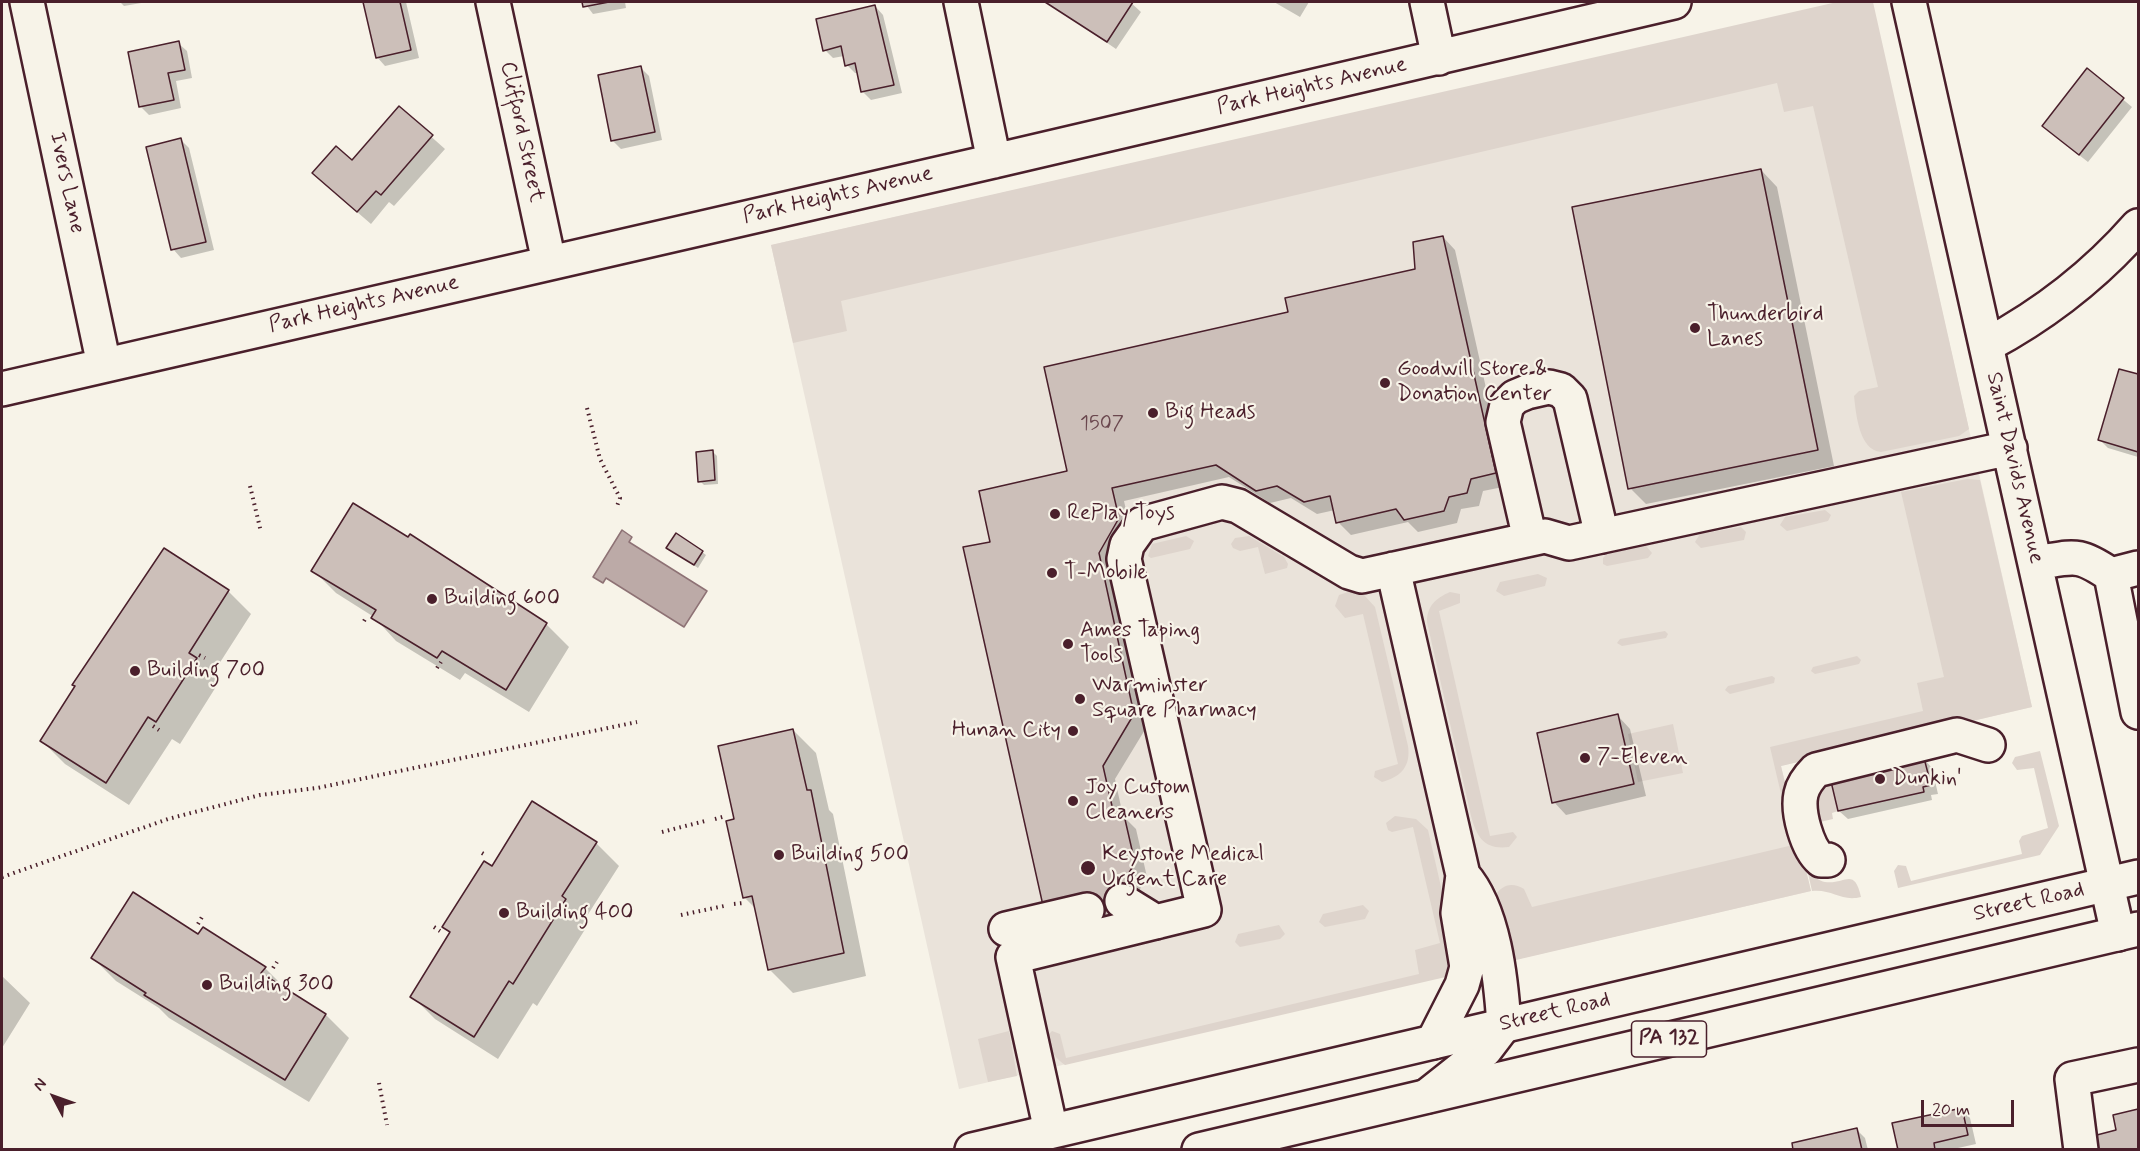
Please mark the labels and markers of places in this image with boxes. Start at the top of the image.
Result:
place label: Thunderbird Lanes [1707,302,1824,354]
marker: Thunderbird Lanes [1688,321,1702,335]
place label: Goodwill Store & Donation Center [1397,357,1552,408]
marker: Goodwill Store & Donation Center [1378,376,1392,390]
place label: Big Heads [1165,400,1255,426]
marker: Big Heads [1146,406,1160,420]
place label: RePlay Toys [1067,501,1175,527]
marker: RePlay Toys [1048,507,1062,521]
place label: T-Mobile [1064,560,1148,586]
marker: T-Mobile [1045,566,1059,580]
place label: Building 600 [444,586,560,612]
marker: Building 600 [425,592,439,606]
place label: Ames Taping Tools [1080,618,1200,670]
marker: Ames Taping Tools [1061,637,1075,651]
place label: Building 700 [147,658,265,684]
marker: Building 700 [128,664,142,678]
place label: Warminster Square Pharmacy [1092,673,1257,724]
marker: Warminster Square Pharmacy [1073,692,1087,706]
place label: Hunan City [952,718,1061,744]
marker: Hunan City [1066,724,1080,738]
place label: 7-Eleven [1597,745,1687,771]
marker: 7-Eleven [1578,751,1592,765]
place label: Dunkin' [1892,766,1962,792]
marker: Dunkin' [1873,772,1887,786]
place label: Joy Custom Cleaners [1085,775,1190,826]
marker: Joy Custom Cleaners [1066,794,1080,808]
place label: Building 500 [791,842,909,868]
place label: Keystone Medical Urgent Care [1102,842,1264,894]
marker: Building 500 [772,848,786,862]
marker: Keystone Medical Urgent Care [1079,859,1097,877]
place label: Building 400 [516,900,633,926]
marker: Building 400 [497,906,511,920]
place label: Building 300 [219,972,334,998]
marker: Building 300 [200,978,214,992]

